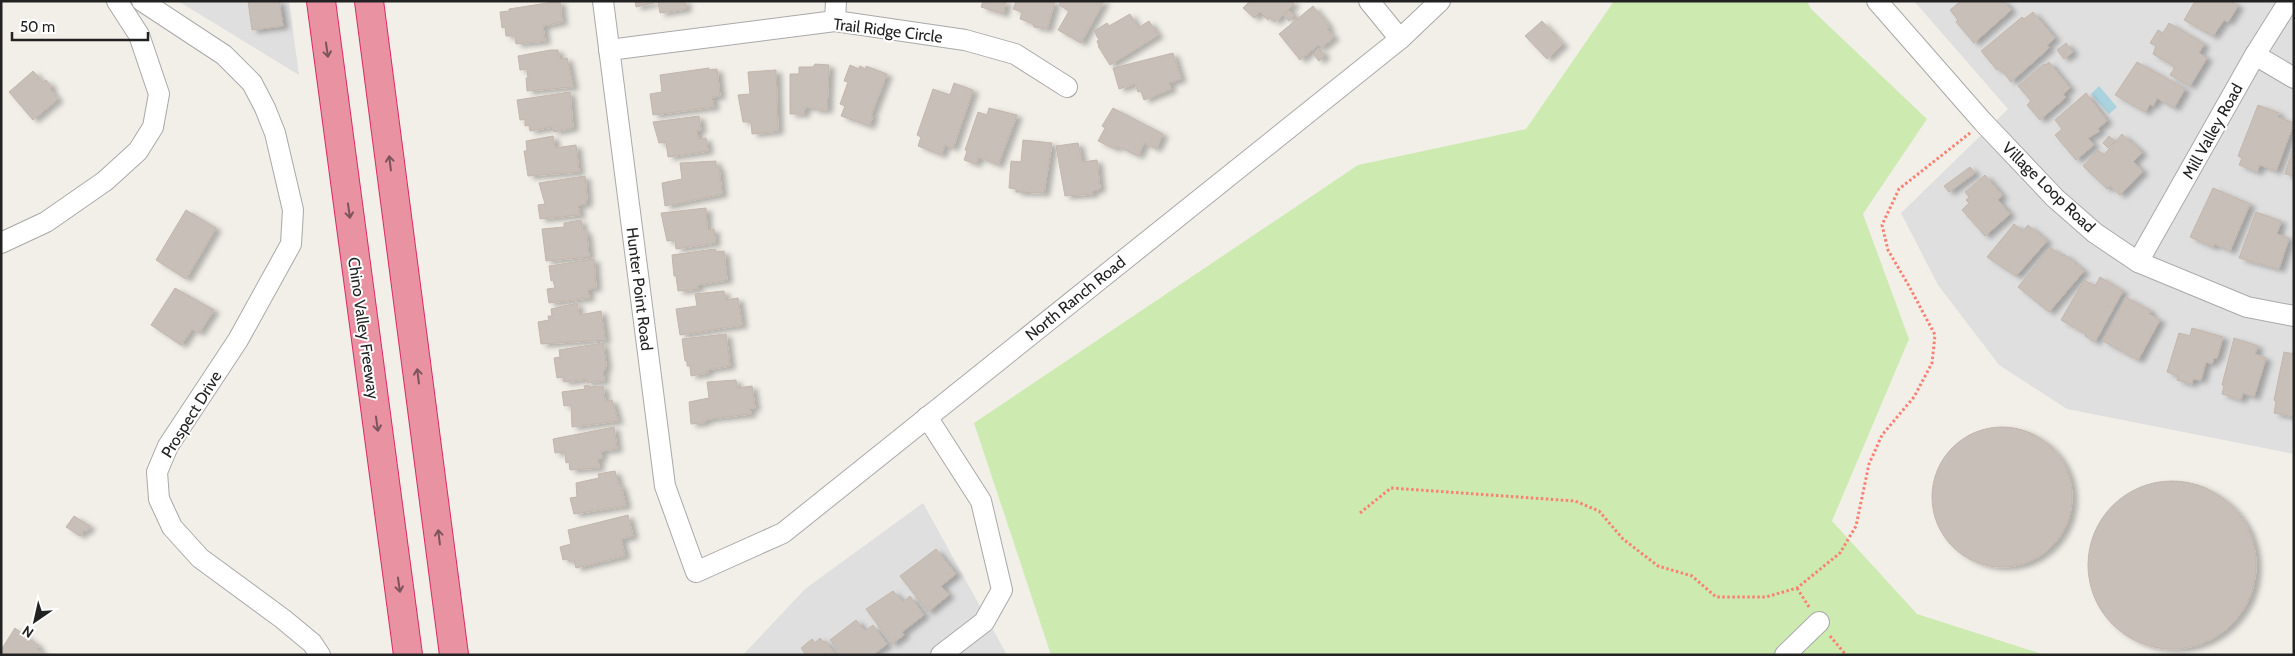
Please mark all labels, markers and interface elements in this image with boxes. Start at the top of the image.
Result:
scale bar [12,10,149,42]
street label: Trail Ridge Circle [832,14,944,47]
text: 50 m [20,18,55,36]
one-way arrow [322,41,332,57]
street label: Mill Valley Road [2178,80,2246,182]
street label: Village Loop Road [1998,138,2099,236]
one-way arrow [385,155,395,171]
one-way arrow [344,202,354,218]
street label: Hunter Point Road [623,226,656,352]
street label: North Ranch Road [1022,252,1129,344]
street label: Chino Valley Freeway [344,256,383,400]
street label: Prospect Drive [157,367,226,461]
one-way arrow [412,368,422,384]
one-way arrow [372,415,382,431]
one-way arrow [433,529,443,545]
one-way arrow [394,576,404,592]
north arrow [10,596,60,646]
text: N [19,622,37,642]

